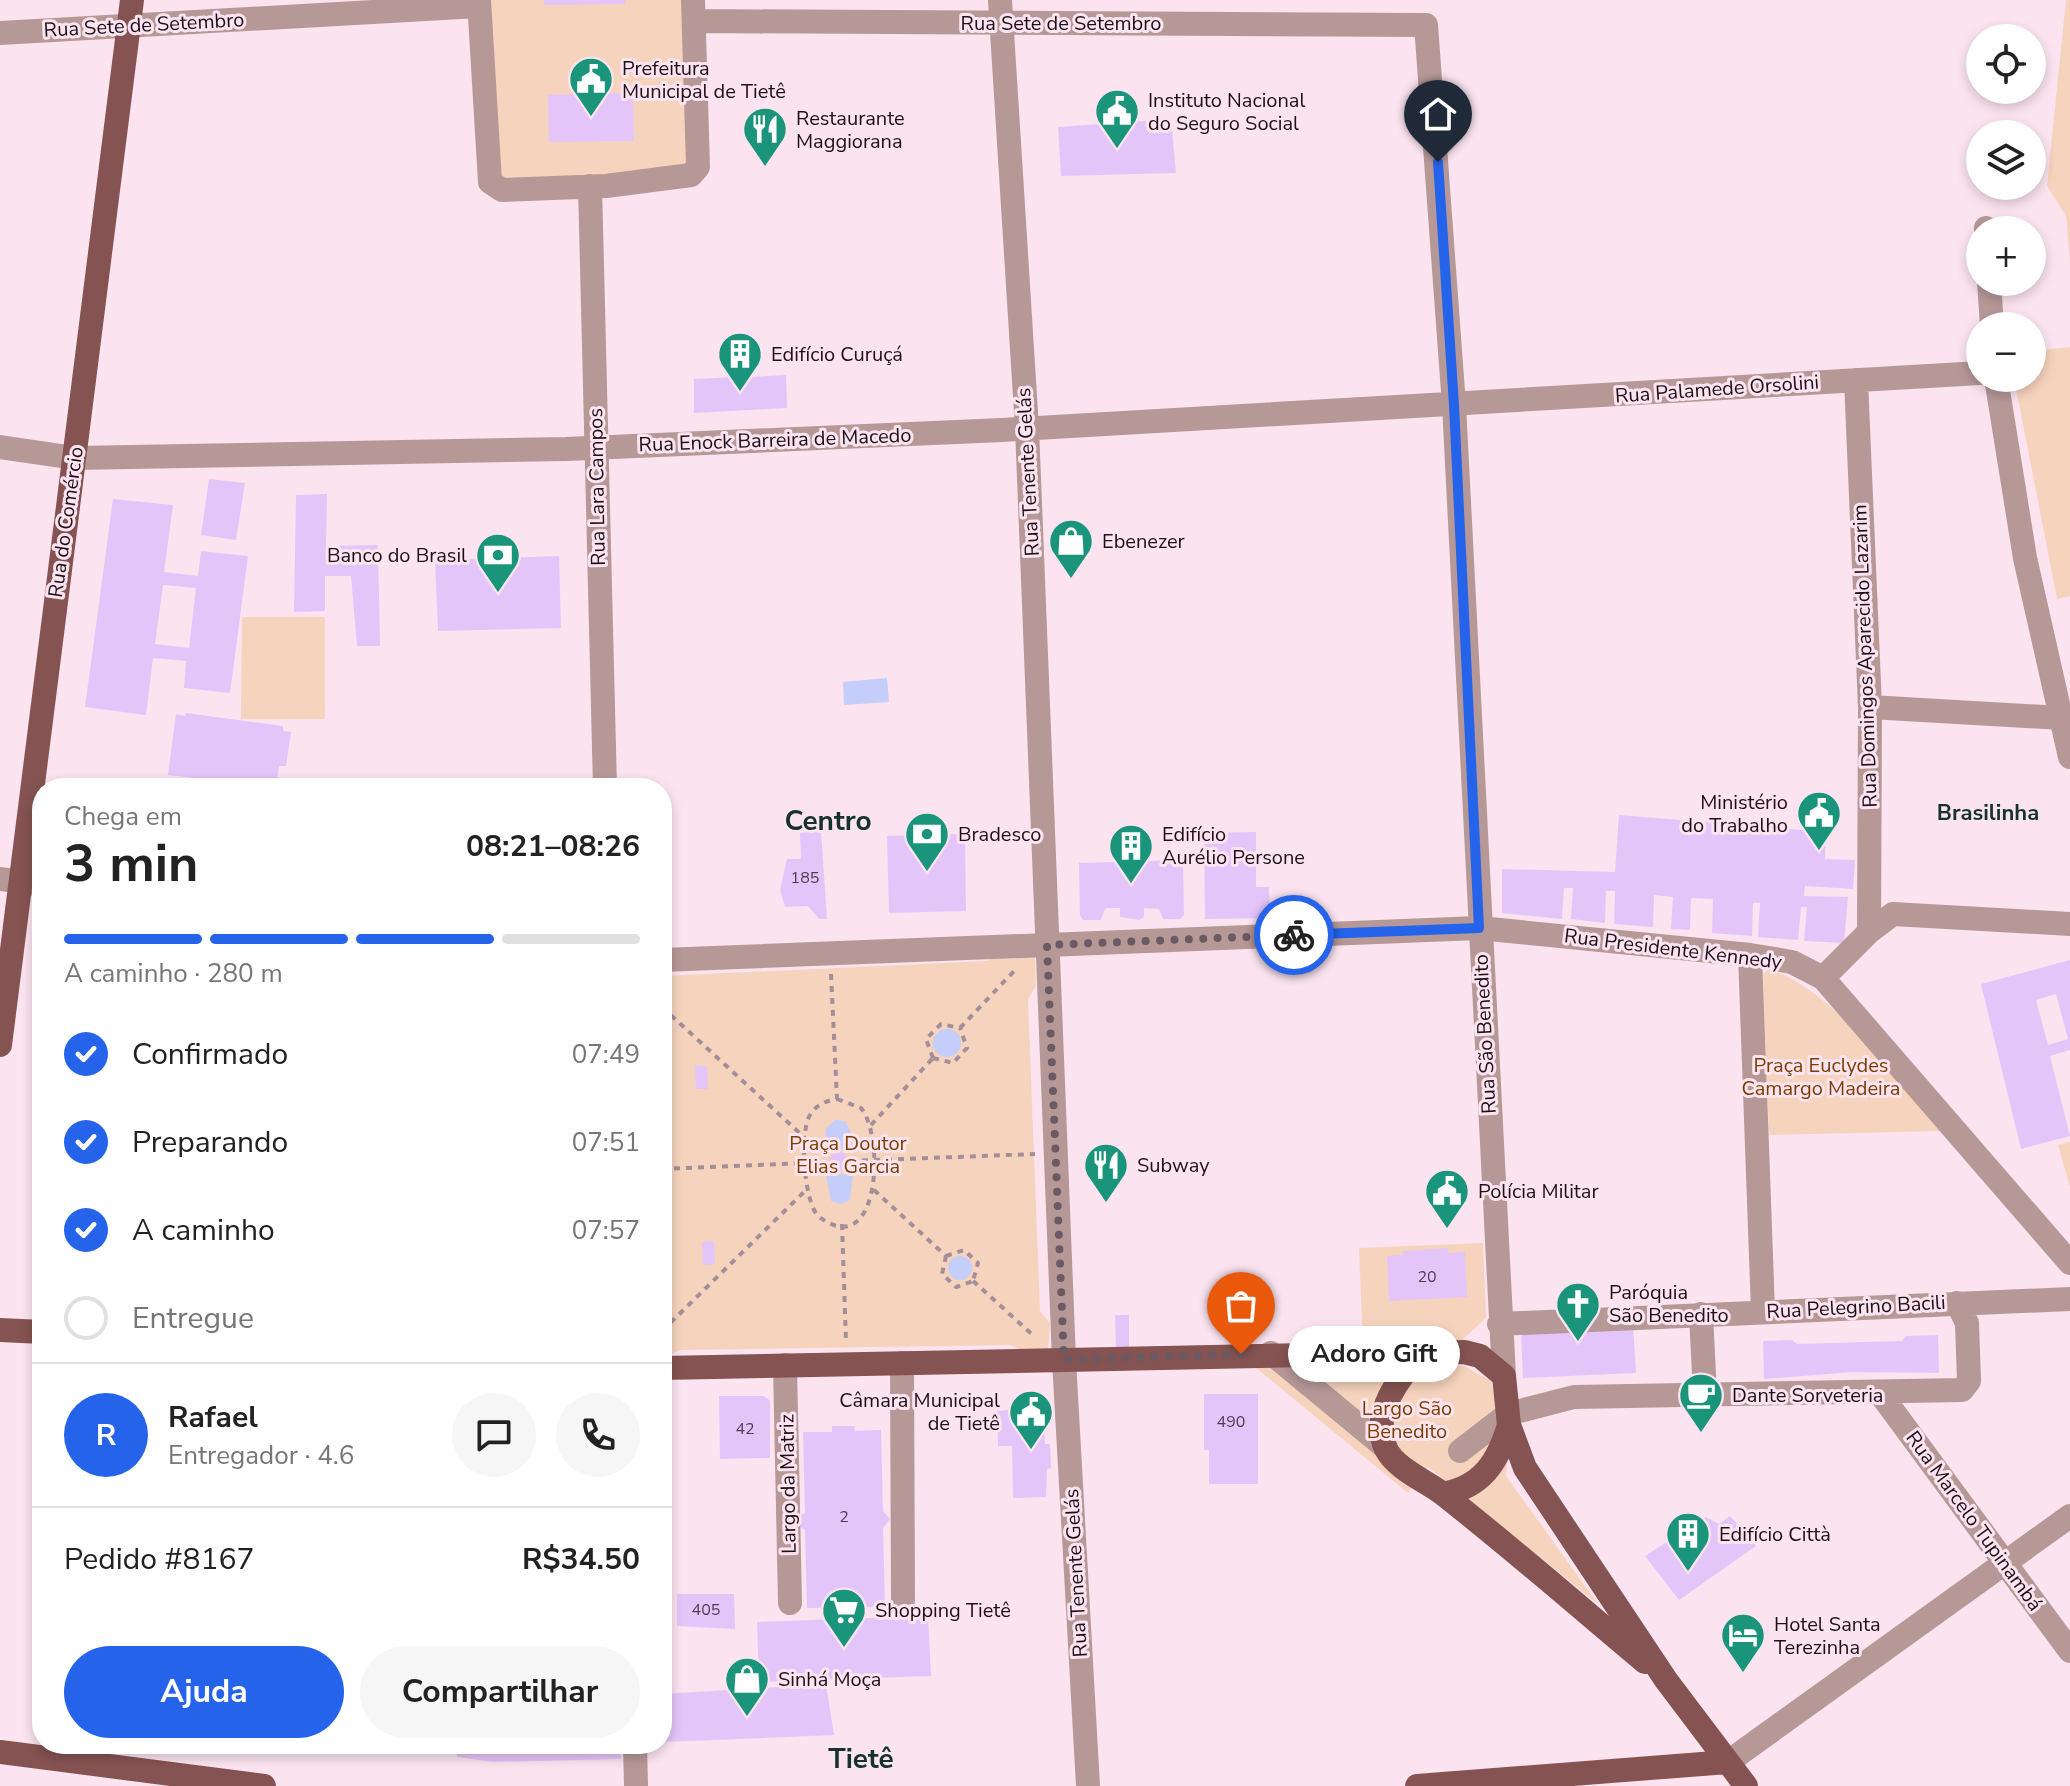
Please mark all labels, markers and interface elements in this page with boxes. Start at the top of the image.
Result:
street label: Rua Sete de Setembro [43,6,245,44]
street label: Rua Sete de Setembro [961,10,1161,37]
map controls [1966,24,2046,392]
button: locate [1966,24,2046,104]
public building icon: Prefeitura Municipal de Tietê [567,55,615,118]
place label: Prefeitura Municipal de Tietê [622,55,786,105]
pin [1404,80,1472,162]
public building icon: Instituto Nacional do Seguro Social [1093,87,1141,150]
place label: Instituto Nacional do Seguro Social [1148,87,1305,137]
icon: home [1416,92,1460,136]
restaurant icon: Restaurante Maggiorana [741,105,789,168]
place label: Restaurante Maggiorana [796,105,905,155]
button: layers [1966,120,2046,200]
button: + [1966,216,2046,296]
button: − [1966,312,2046,392]
building icon: Edifício Curuçá [716,330,764,393]
place label: Edifício Curuçá [771,341,903,368]
street label: Rua Palamede Orsolini [1614,368,1820,410]
street label: Rua Tenente Gelás [1010,387,1046,557]
street label: Rua Lara Campos [582,408,612,566]
street label: Rua Enock Barreira de Macedo [638,422,912,458]
street label: Rua do Comércio [42,445,90,599]
street label: Rua Domingos Aparecido Lazarim [1846,504,1884,808]
shop icon: Ebenezer [1047,517,1095,580]
place label: Ebenezer [1102,528,1185,555]
bank icon: Banco do Brasil [474,531,522,594]
place label: Banco do Brasil [327,542,467,569]
place label: Ministério do Trabalho [1681,789,1788,839]
public building icon: Ministério do Trabalho [1795,789,1843,852]
district label: Brasilinha [1937,798,2039,828]
text: Chega em [64,799,182,834]
district label: Centro [784,802,872,840]
bank icon: Bradesco [903,810,951,873]
place label: Bradesco [958,821,1041,848]
place label: Edifício Aurélio Persone [1162,821,1305,871]
building icon: Edifício Aurélio Persone [1107,822,1155,885]
text: 08:21–08:26 [466,826,640,867]
text: 3 min [64,828,199,899]
house number: 185 [791,867,819,889]
courier [1254,895,1334,975]
icon: bike [1272,913,1316,957]
street label: Rua Presidente Kennedy [1563,922,1784,976]
street label: Rua São Benedito [1467,953,1503,1115]
text: A caminho · 280 m [64,956,283,991]
icon: check [64,1032,108,1076]
text: Confirmado [132,1034,288,1075]
text: 07:49 [572,1037,640,1072]
park label: Praça Euclydes Camargo Madeira [1742,1052,1900,1102]
icon: check [64,1120,108,1164]
text: Preparando [132,1122,288,1163]
text: 07:51 [572,1125,640,1160]
park label: Praça Doutor Elias Garcia [789,1130,907,1180]
restaurant icon: Subway [1082,1141,1130,1204]
place label: Subway [1137,1152,1210,1179]
public building icon: Polícia Militar [1423,1167,1471,1230]
place label: Polícia Militar [1478,1178,1599,1205]
icon: check [64,1208,108,1252]
text: A caminho [132,1210,275,1251]
text: 07:57 [572,1213,640,1248]
house number: 20 [1417,1266,1437,1288]
pin [1207,1272,1275,1354]
place label: Paróquia São Benedito [1609,1279,1729,1329]
church icon: Paróquia São Benedito [1554,1280,1602,1343]
icon: bag [1219,1284,1263,1328]
street label: Rua Pelegrino Bacili [1766,1289,1946,1325]
text: Entregue [132,1298,254,1339]
callout: Adoro Gift [1289,1326,1461,1382]
text: Adoro Gift [1311,1336,1437,1371]
cafe icon: Dante Sorveteria [1677,1371,1725,1434]
place label: Dante Sorveteria [1732,1382,1883,1409]
place label: Câmara Municipal de Tietê [839,1387,1000,1437]
public building icon: Câmara Municipal de Tietê [1007,1388,1055,1451]
button: chat [452,1393,536,1477]
button: phone [556,1393,640,1477]
park label: Largo São Benedito [1362,1395,1452,1445]
text: Rafael [168,1397,258,1438]
house number: 490 [1217,1411,1245,1433]
street label: Largo da Matriz [773,1414,803,1554]
text: R [96,1415,116,1456]
house number: 42 [735,1418,755,1440]
street label: Rua Marcelo Tupinambá [1900,1426,2048,1616]
text: Entregador · 4.6 [168,1438,354,1473]
street label: Rua Tenente Gelás [1058,1488,1094,1658]
house number: 2 [839,1506,849,1528]
building icon: Edifício Città [1664,1510,1712,1573]
place label: Edifício Città [1719,1521,1831,1548]
text: Pedido #8167 [64,1539,255,1580]
text: R$34.50 [522,1539,640,1580]
supermarket icon: Shopping Tietê [820,1586,868,1649]
place label: Shopping Tietê [875,1597,1011,1624]
house number: 405 [692,1599,720,1621]
hotel icon: Hotel Santa Terezinha [1719,1611,1767,1674]
place label: Hotel Santa Terezinha [1774,1611,1881,1661]
button: Ajuda [64,1646,344,1738]
button: Compartilhar [360,1646,640,1738]
shop icon: Sinhá Moça [723,1655,771,1718]
place label: Sinhá Moça [778,1666,881,1693]
district label: Tietê [828,1740,894,1778]

